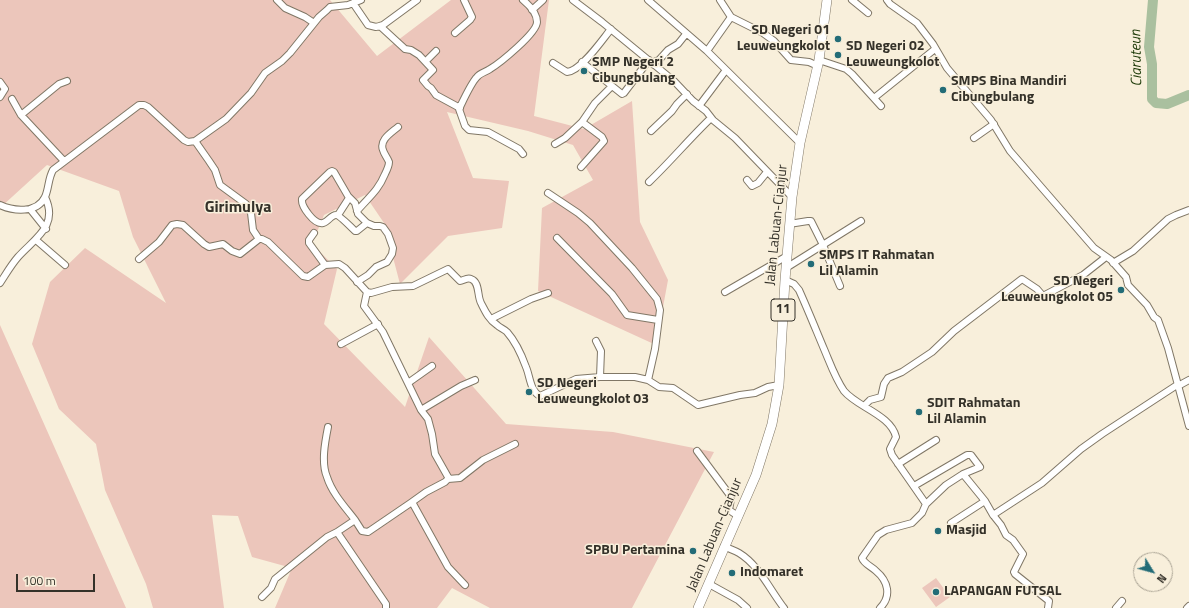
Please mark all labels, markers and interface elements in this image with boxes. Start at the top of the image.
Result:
place label: SD Negeri 01 Leuweungkolot [737,23,830,56]
water label: Ciaruteun [1128,29,1146,87]
marker: SD Negeri 01 Leuweungkolot [833,34,843,44]
place label: SD Negeri 02 Leuweungkolot [846,39,939,72]
marker: SD Negeri 02 Leuweungkolot [833,50,843,60]
place label: SMP Negeri 2 Cibungbulang [592,55,675,88]
marker: SMP Negeri 2 Cibungbulang [579,66,589,76]
place label: SMPS Bina Mandiri Cibungbulang [951,74,1067,106]
marker: SMPS Bina Mandiri Cibungbulang [938,85,948,95]
street label: Jalan Labuan-Cianjur [762,164,792,286]
district label: Girimulya [205,198,271,218]
place label: SMPS IT Rahmatan Lil Alamin [819,248,934,280]
marker: SMPS IT Rahmatan Lil Alamin [806,259,816,269]
place label: SD Negeri Leuweungkolot 05 [1001,274,1113,306]
marker: SD Negeri Leuweungkolot 05 [1116,285,1126,295]
road number: 11 [771,299,795,321]
place label: SD Negeri Leuweungkolot 03 [537,376,649,408]
marker: SD Negeri Leuweungkolot 03 [524,387,534,397]
place label: SDIT Rahmatan Lil Alamin [927,396,1020,428]
marker: SDIT Rahmatan Lil Alamin [914,407,924,417]
street label: Jalan Labuan-Cianjur [684,476,746,594]
place label: Masjid [946,523,987,539]
marker: Masjid [933,526,943,536]
place label: SPBU Pertamina [585,543,685,559]
marker: SPBU Pertamina [688,546,698,556]
north arrow [1133,552,1173,592]
place label: Indomaret [740,565,803,581]
scale bar [18,566,97,592]
marker: Indomaret [727,568,737,578]
text: 100 m [23,571,56,590]
text: N [1153,571,1170,586]
place label: LAPANGAN FUTSAL [944,584,1061,600]
marker: LAPANGAN FUTSAL [931,587,941,597]

